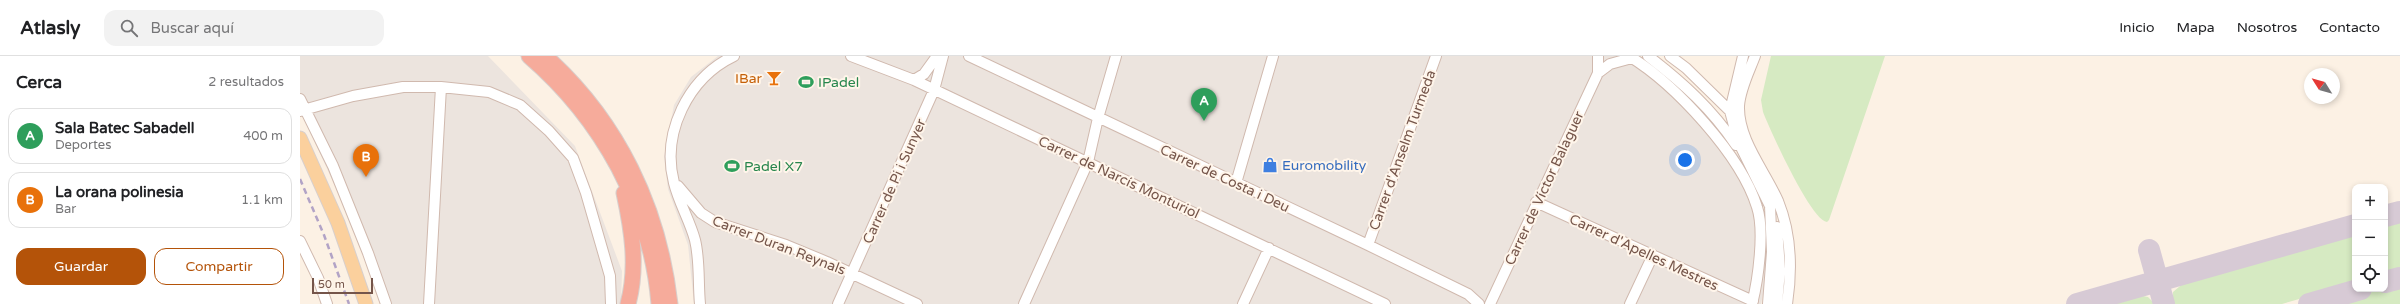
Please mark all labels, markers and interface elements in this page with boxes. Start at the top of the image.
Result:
search box [104,10,384,46]
text: Atlasly [20,17,80,39]
icon: search [118,17,140,39]
text: Buscar aquí [150,19,234,37]
text: Inicio [2119,19,2155,36]
text: Mapa [2177,19,2215,36]
text: Nosotros [2237,19,2297,36]
text: Contacto [2319,19,2380,36]
street label: Carrer d'Anselm Turmeda [1365,68,1439,233]
north arrow [2304,68,2340,104]
bar icon: IBar [765,69,783,87]
place label: IBar [735,70,763,87]
text: Cerca [16,72,62,93]
sports icon: IPadel [797,73,815,91]
text: 2 resultados [208,74,284,90]
place label: IPadel [818,74,859,91]
pin: A [1191,88,1217,121]
street label: Carrer de Víctor Balaguer [1501,108,1588,268]
street label: Carrer de Pi i Sunyer [859,115,930,246]
text: Sala Batec Sabadell [55,119,194,137]
text: A [25,128,35,144]
text: 400 m [243,128,283,144]
street label: Carrer de Narcís Monturiol [1035,133,1202,222]
text: Deportes [55,137,111,153]
street label: Carrer de Costa i Deu [1157,141,1292,216]
pin: B [353,144,379,177]
your location [1675,150,1695,170]
shop icon: Euromobility [1261,156,1279,174]
sports icon: Padel X7 [723,157,741,175]
place label: Euromobility [1282,157,1367,174]
place label: Padel X7 [744,158,803,175]
text: La orana polinesia [55,183,184,201]
map controls [2352,184,2388,292]
button: + [2352,184,2388,220]
text: B [25,192,35,208]
text: 1.1 km [241,192,283,208]
text: Bar [55,201,76,217]
street label: Carrer d'Apelles Mestres [1567,210,1721,295]
street label: Carrer Duran Reynals [710,212,848,279]
button: − [2352,220,2388,256]
button: Guardar [16,248,146,285]
button: Compartir [154,248,284,285]
button: locate [2352,256,2388,292]
scale bar [312,276,373,295]
text: 50 m [318,278,345,291]

